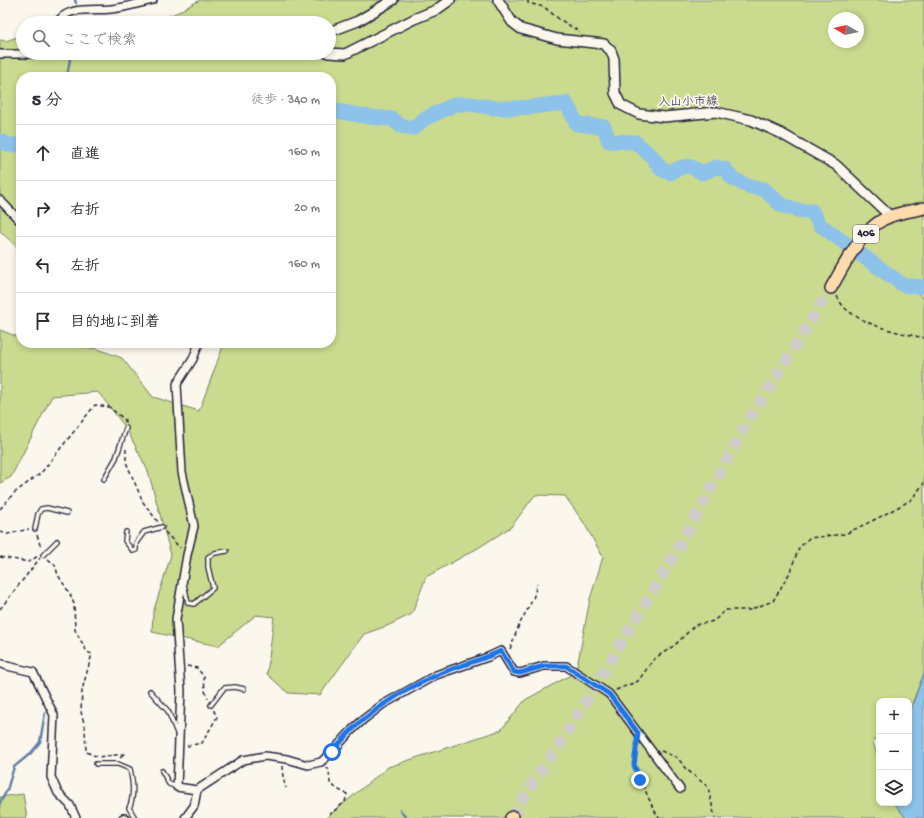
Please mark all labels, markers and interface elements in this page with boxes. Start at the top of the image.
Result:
north arrow [828,12,864,48]
search box [16,16,336,60]
icon: search [30,27,52,49]
text: ここで検索 [62,32,137,50]
text: 5 分 [32,92,62,112]
text: 徒歩 · 340 m [251,93,320,108]
street label: 入山小市線 [658,94,718,111]
icon: ahead [32,142,54,164]
text: 160 m [288,145,320,160]
text: 直進 [70,146,100,164]
icon: right [32,198,54,220]
text: 20 m [294,201,320,216]
text: 右折 [70,202,100,220]
road number: 406 [853,225,879,243]
icon: left [32,254,54,276]
text: 160 m [288,257,320,272]
text: 左折 [70,258,100,276]
icon: arrive [32,310,54,332]
text: 目的地に到着 [70,314,160,332]
map controls [876,698,912,806]
button: + [876,698,912,734]
button: − [876,734,912,770]
route start [323,743,341,761]
button: layers [876,770,912,806]
route end [631,771,649,789]

